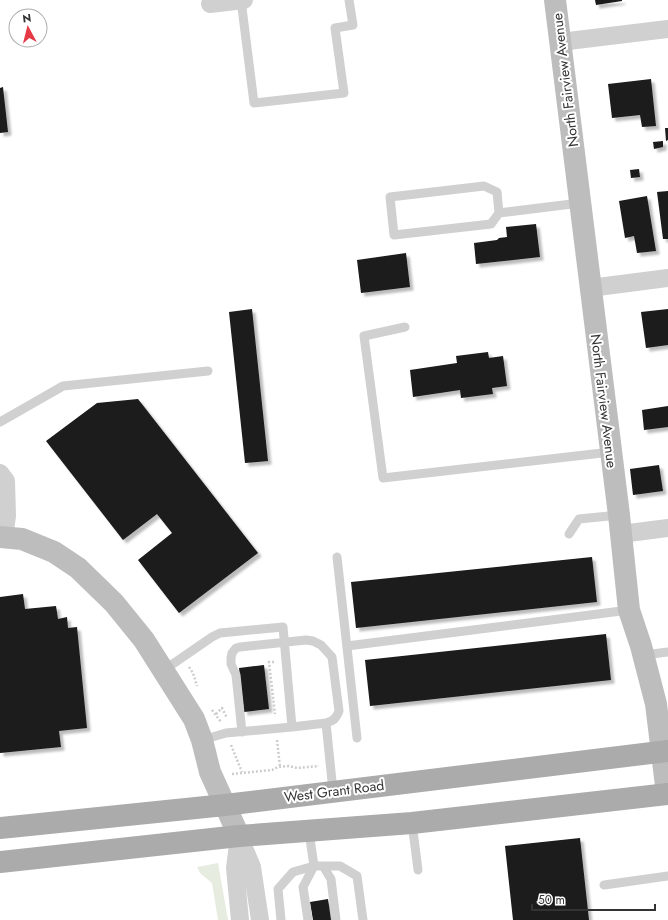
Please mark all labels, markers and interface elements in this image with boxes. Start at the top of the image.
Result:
north arrow [8,8,48,48]
text: N [21,10,32,27]
street label: North Fairview Avenue [547,12,583,148]
street label: North Fairview Avenue [586,333,622,469]
street label: West Grant Road [283,775,385,807]
scale bar [532,886,655,912]
text: 50 m [538,891,565,909]

